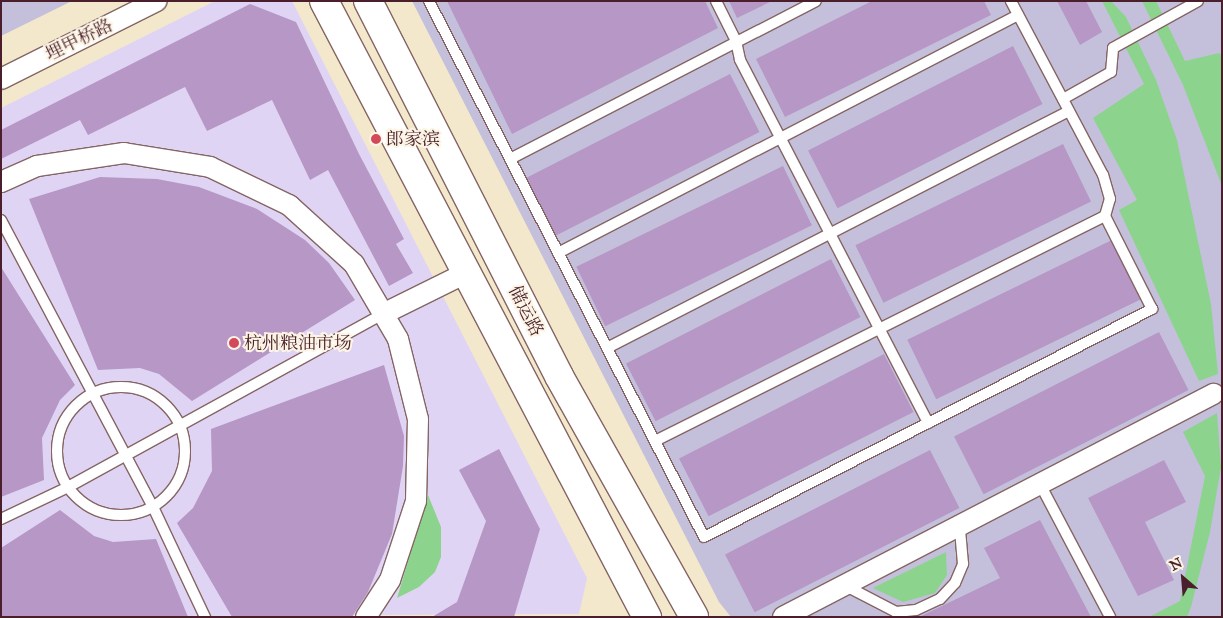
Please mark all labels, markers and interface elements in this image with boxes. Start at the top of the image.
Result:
street label: 埋甲桥路 [42,15,116,65]
place label: 郎家滨 [386,128,440,150]
marker: 郎家滨 [370,133,382,145]
street label: 储运路 [504,282,548,340]
place label: 杭州粮油市场 [244,332,352,354]
marker: 杭州粮油市场 [228,337,240,349]
north arrow [1158,553,1208,603]
text: N [1167,554,1185,574]

